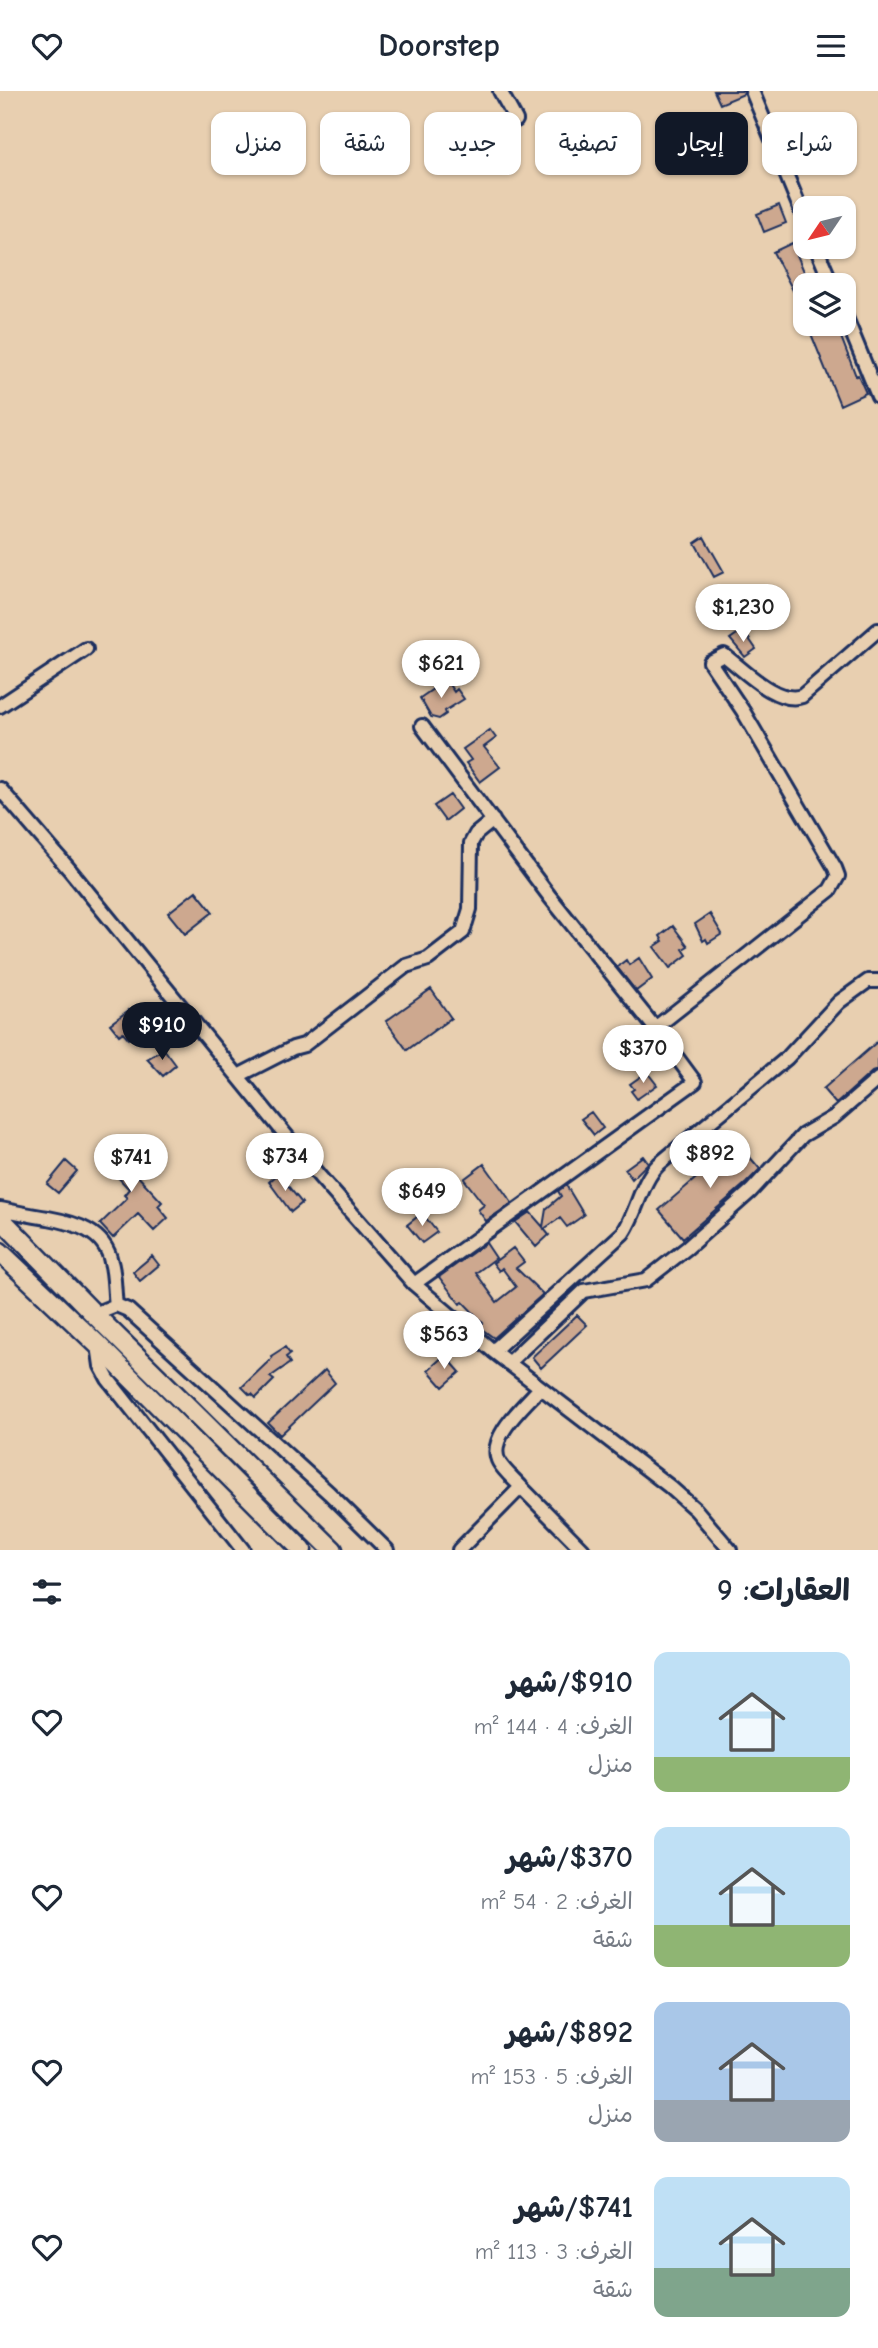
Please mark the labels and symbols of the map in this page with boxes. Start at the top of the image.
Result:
north arrow [793,196,856,259]
pin: $1,230 [686,585,800,644]
pin: $621 [400,641,482,700]
pin: $910 [121,1003,203,1062]
pin: $370 [602,1025,684,1085]
pin: $892 [669,1131,751,1190]
pin: $734 [244,1133,326,1193]
pin: $741 [90,1135,172,1194]
pin: $649 [381,1169,463,1228]
pin: $563 [403,1311,485,1371]

